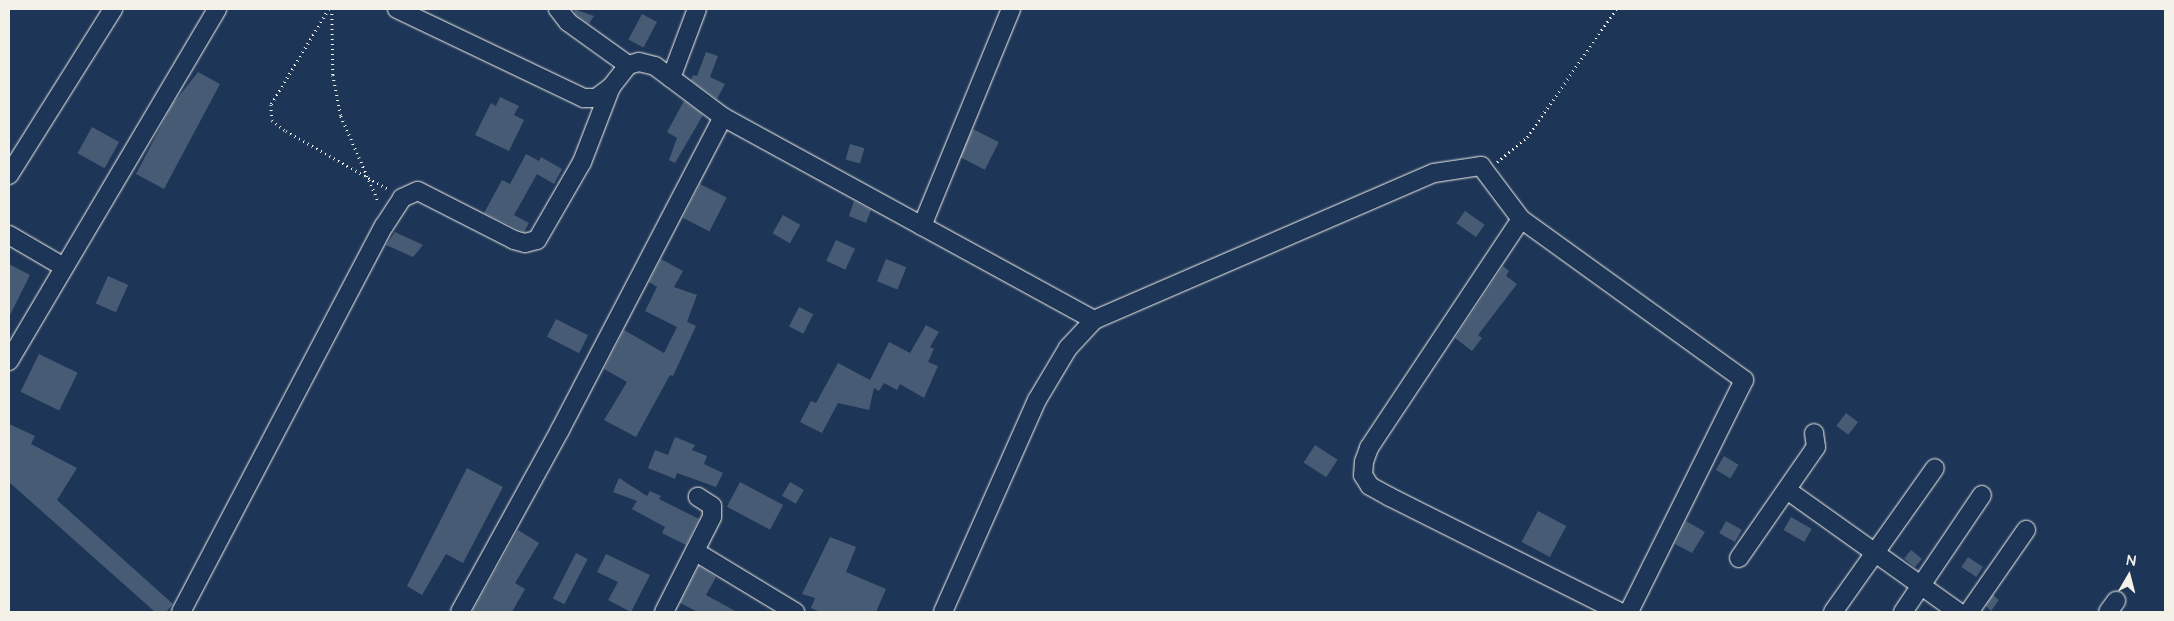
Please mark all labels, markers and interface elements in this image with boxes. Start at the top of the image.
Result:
north arrow [2104,551,2154,601]
text: N [2125,551,2137,572]

